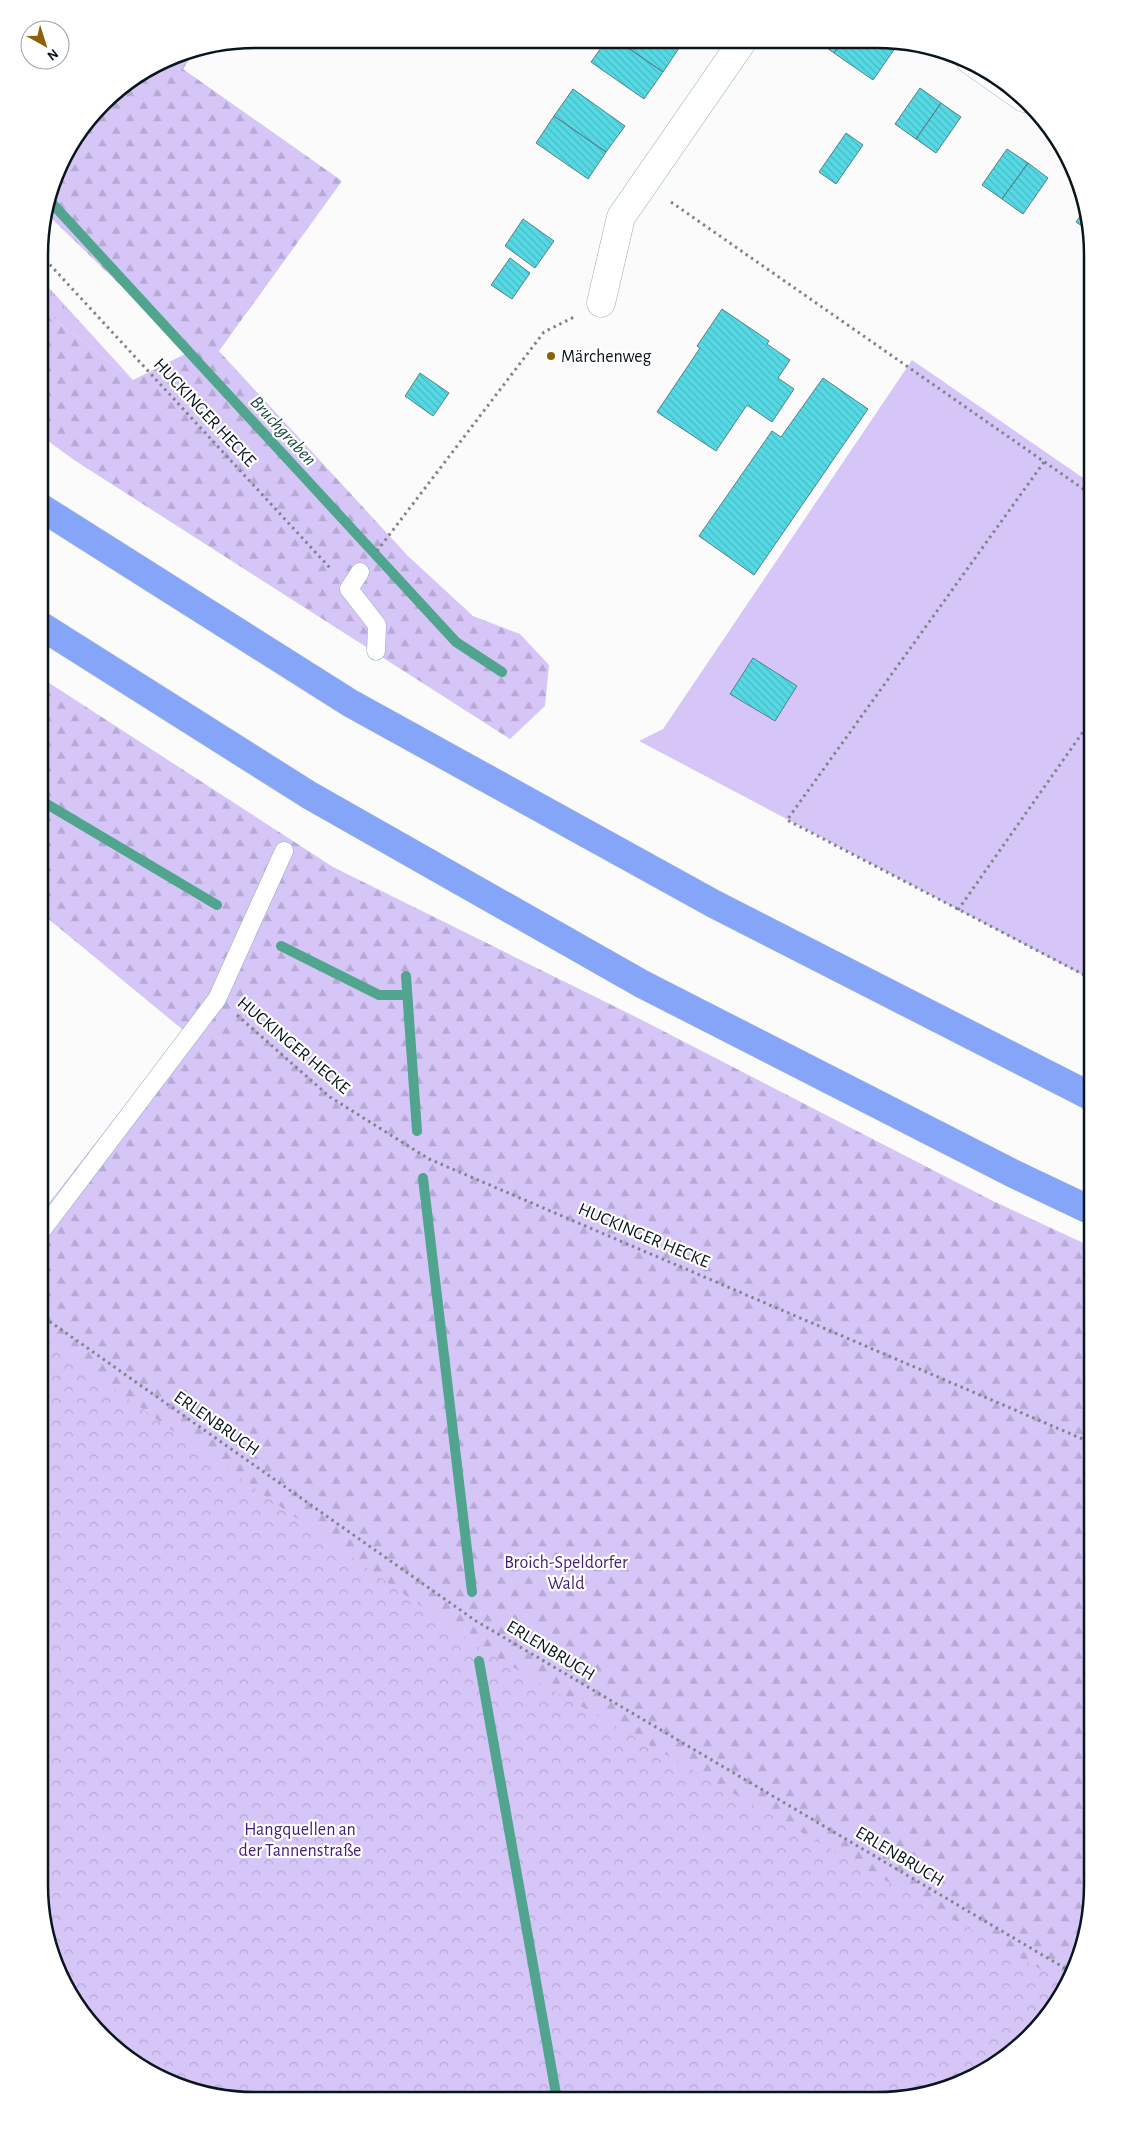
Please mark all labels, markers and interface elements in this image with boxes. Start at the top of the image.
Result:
north arrow [20,20,70,70]
text: N [44,46,61,63]
place label: Märchenweg [561,348,651,366]
marker: Märchenweg [545,350,557,362]
street label: HUCKINGER HECKE [150,355,259,470]
water label: Bruchgraben [246,393,320,469]
street label: HUCKINGER HECKE [234,994,353,1098]
street label: HUCKINGER HECKE [575,1200,712,1272]
street label: ERLENBRUCH [171,1388,262,1460]
park label: Broich-Speldorfer Wald [504,1554,628,1593]
street label: ERLENBRUCH [503,1618,598,1684]
park label: Hangquellen an der Tannenstraße [239,1821,361,1860]
street label: ERLENBRUCH [852,1824,947,1890]

